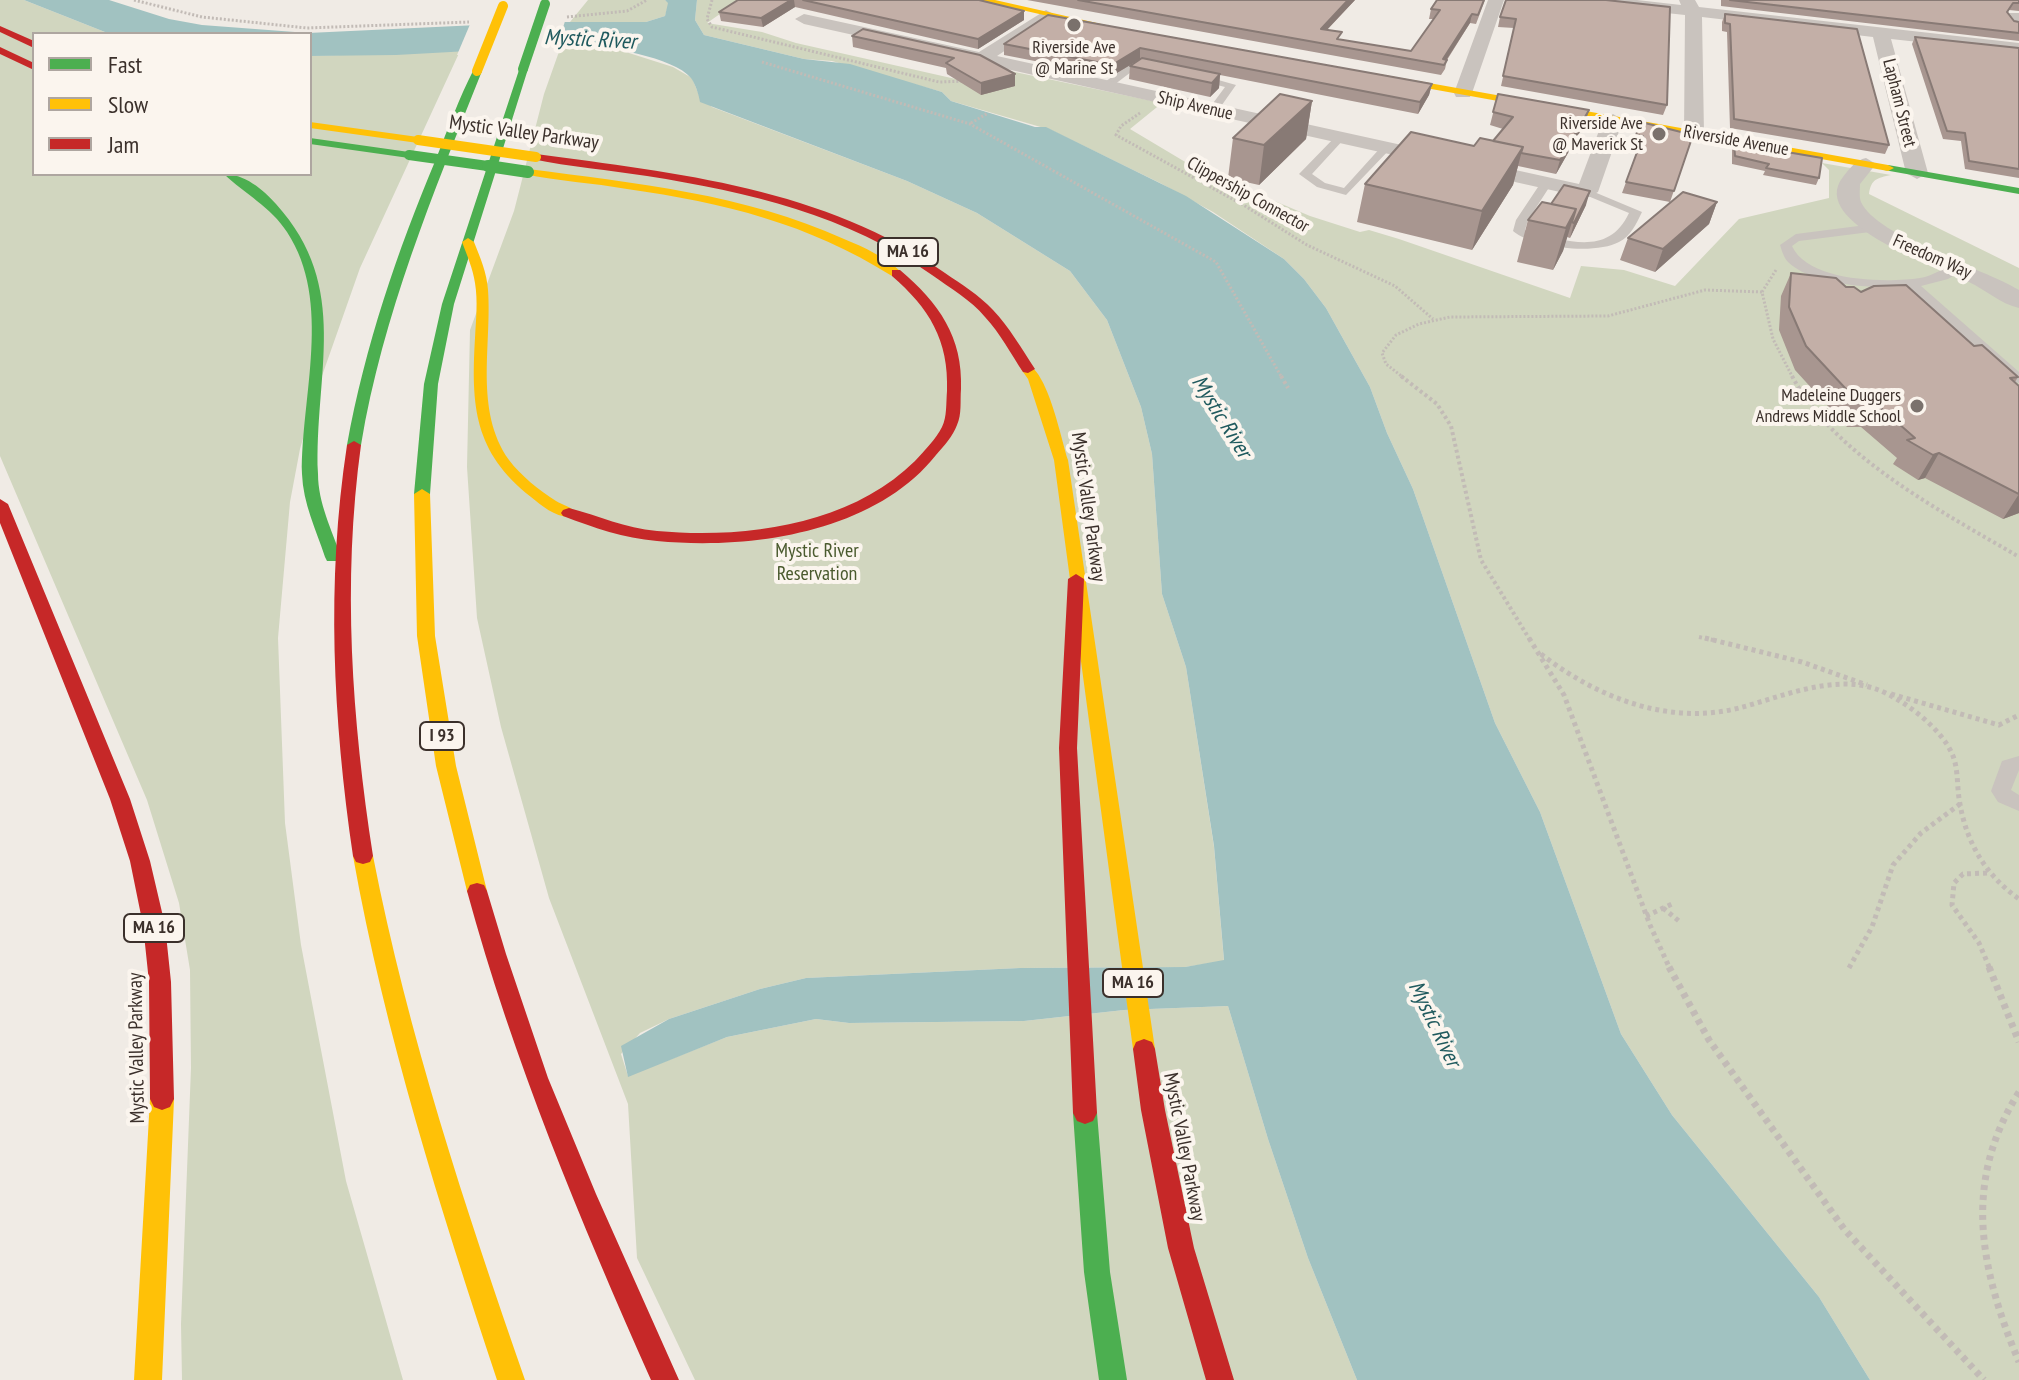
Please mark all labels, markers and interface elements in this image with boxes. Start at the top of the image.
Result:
marker: Riverside Ave @ Marine St [1065,16,1083,34]
water label: Mystic River [543,24,637,56]
legend [32,32,312,176]
place label: Riverside Ave @ Marine St [1032,37,1116,80]
text: Fast [108,49,142,80]
street label: Lapham Street [1878,57,1920,149]
street label: Ship Avenue [1155,87,1235,125]
text: Slow [108,89,148,120]
street label: Mystic Valley Parkway [448,111,600,155]
place label: Riverside Ave @ Maverick St [1552,113,1643,156]
street label: Riverside Avenue [1682,121,1790,161]
marker: Riverside Ave @ Maverick St [1650,125,1668,143]
text: Jam [108,129,139,160]
street label: Clippership Connector [1183,152,1313,238]
street label: Freedom Way [1889,230,1975,284]
road number: MA 16 [878,238,938,266]
water label: Mystic River [1185,371,1257,463]
place label: Madeleine Duggers Andrews Middle School [1756,385,1901,428]
marker: Madeleine Duggers Andrews Middle School [1908,397,1926,415]
street label: Mystic Valley Parkway [1066,431,1110,583]
park label: Mystic River Reservation [775,539,859,586]
road number: I 93 [420,722,464,750]
road number: MA 16 [124,914,184,942]
road number: MA 16 [1103,969,1163,997]
street label: Mystic Valley Parkway [124,972,150,1124]
water label: Mystic River [1402,977,1466,1071]
street label: Mystic Valley Parkway [1158,1071,1210,1223]

